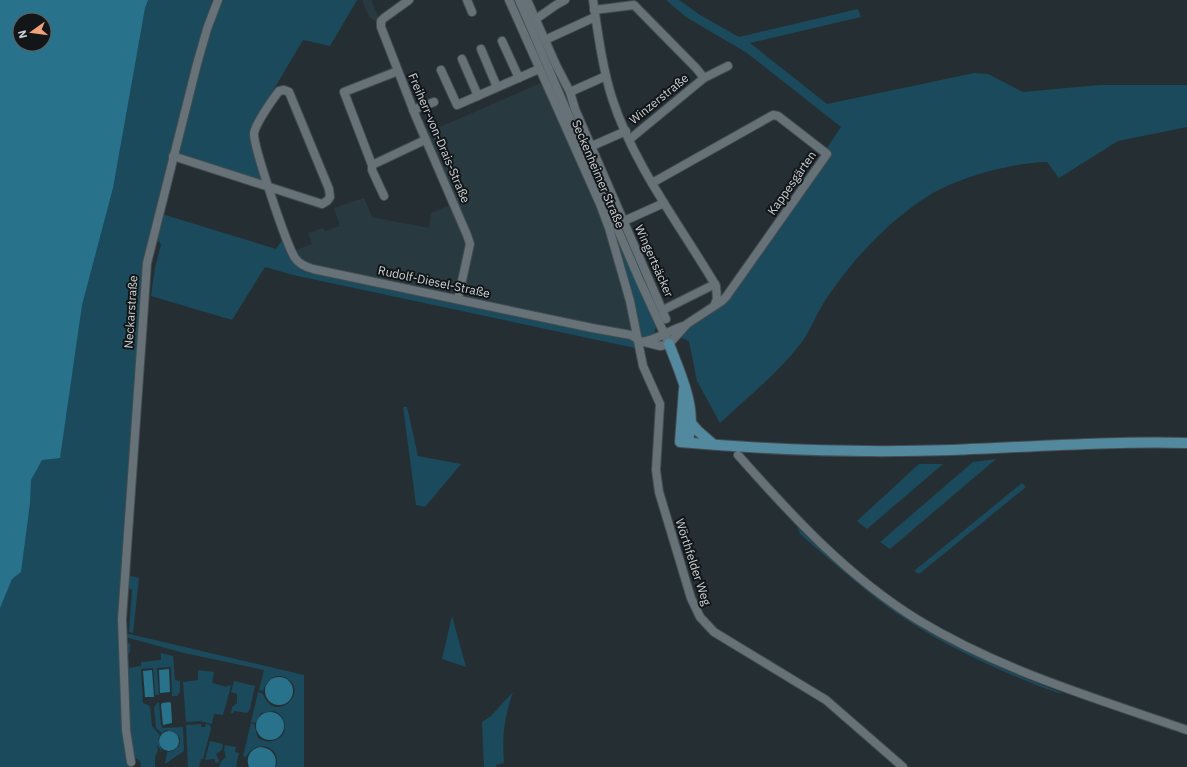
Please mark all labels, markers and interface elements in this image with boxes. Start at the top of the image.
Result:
north arrow [12,12,52,52]
text: N [15,29,30,40]
street label: Winzerstraße [626,70,692,127]
street label: Freiherr-von-Drais-Straße [405,71,474,205]
street label: Seckenheimer Straße [569,117,628,231]
street label: Kappesgärten [764,148,819,218]
street label: Wingertsäcker [632,222,677,300]
street label: Rudolf-Diesel-Straße [377,262,492,301]
street label: Neckarstraße [120,275,141,349]
street label: Wörthfelder Weg [672,516,715,608]

